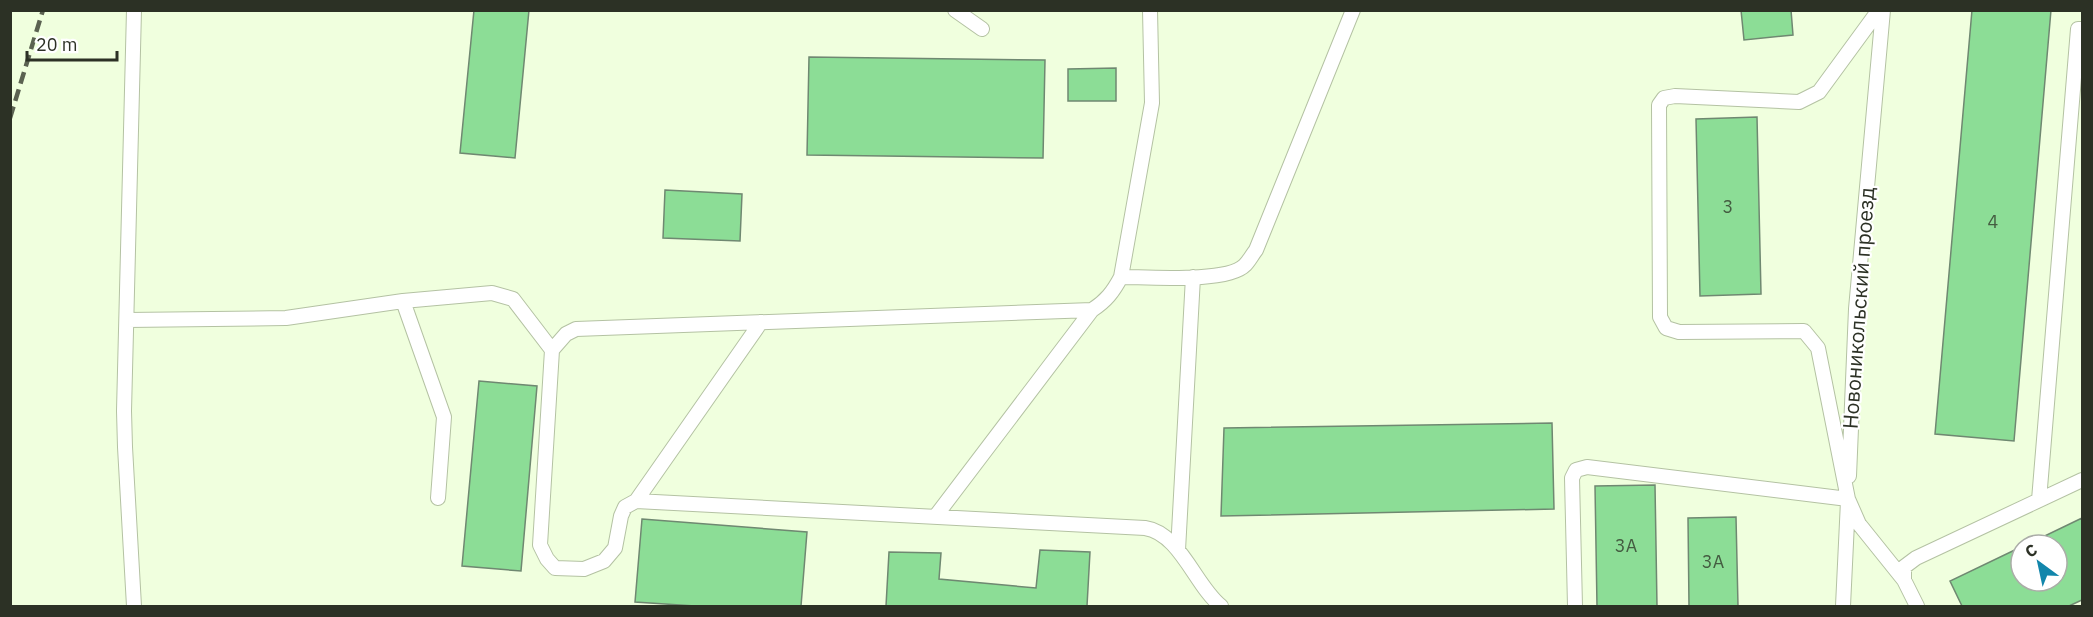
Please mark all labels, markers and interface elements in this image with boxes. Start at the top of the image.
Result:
scale bar [27,24,117,62]
text: 20 m [36,33,78,56]
street label: Новоникольский проезд [1836,186,1880,430]
house number: 3 [1723,195,1733,218]
house number: 4 [1988,210,1999,233]
north arrow [2009,533,2069,593]
house number: 3А [1615,534,1638,557]
text: С [2021,539,2041,562]
house number: 3А [1702,550,1725,573]

